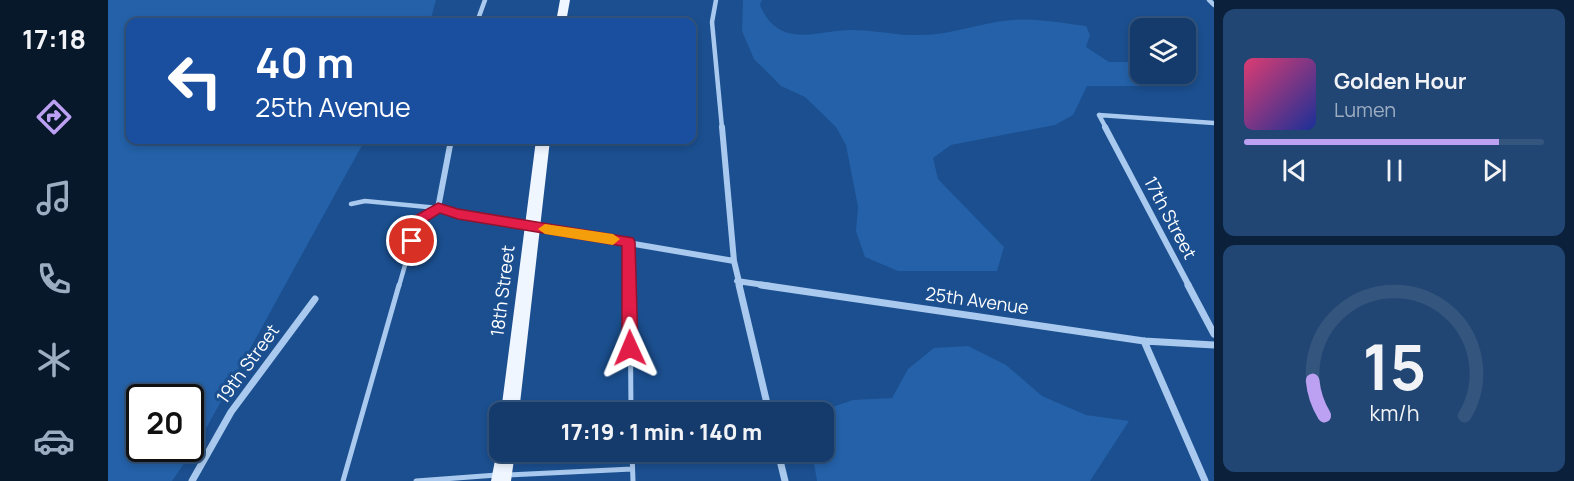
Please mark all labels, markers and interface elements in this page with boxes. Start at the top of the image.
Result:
map controls [1130,18,1196,84]
button: layers [1130,18,1196,84]
text: 17:18 [22,20,86,57]
text: 40 m [255,33,354,91]
icon: left [156,42,234,120]
text: Golden Hour [1334,66,1467,96]
text: 25th Avenue [255,88,411,125]
icon: directions [33,96,75,138]
text: Lumen [1334,96,1396,123]
icon: previous [1278,154,1311,187]
icon: pause [1378,154,1411,187]
icon: next [1478,154,1511,187]
street label: 17th Street [1139,172,1203,263]
icon: music [33,177,75,219]
pin [386,215,437,266]
icon: arrive [395,224,428,257]
street label: 18th Street [485,244,520,338]
icon: phone [33,258,75,300]
street label: 25th Avenue [924,281,1030,319]
position arrow [598,316,662,380]
street label: 19th Street [210,319,284,408]
text: 15 [1362,323,1426,409]
icon: climate [33,339,75,381]
speed limit sign: 20 [126,384,204,462]
text: km/h [1369,398,1419,427]
text: 17:19 · 1 min · 140 m [561,417,762,447]
icon: car [33,420,75,462]

